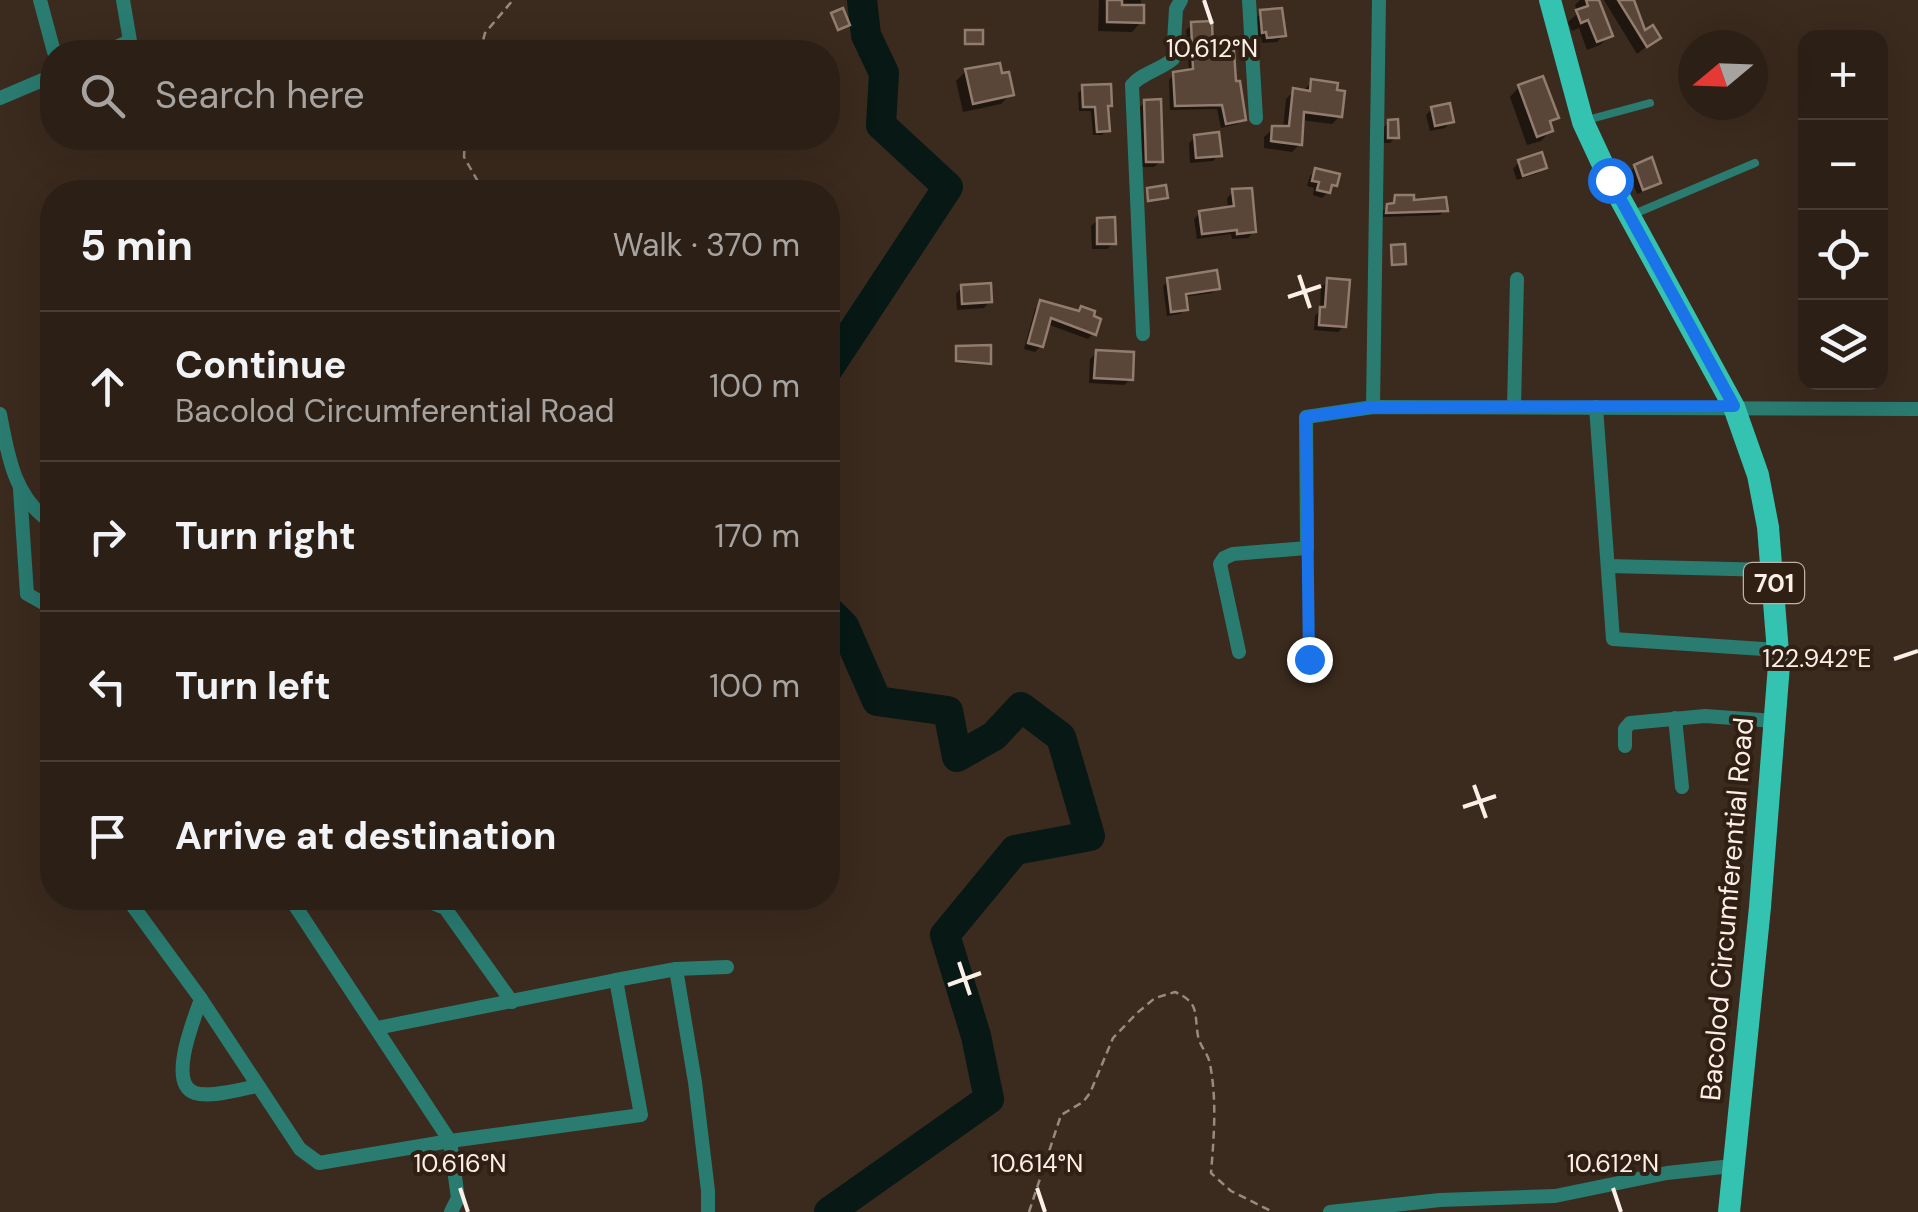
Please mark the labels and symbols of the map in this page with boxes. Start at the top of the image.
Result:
north arrow [1678,30,1768,120]
text: 10.612°N [1166,32,1258,65]
route start [1588,158,1634,204]
road number: 701 [1744,563,1804,603]
route end [1287,637,1333,683]
text: 122.942°E [1763,642,1871,675]
street label: Bacolod Circumferential Road [1692,716,1762,1102]
text: 10.616°N [413,1147,507,1180]
text: 10.614°N [991,1147,1083,1180]
text: 10.612°N [1567,1147,1659,1180]

